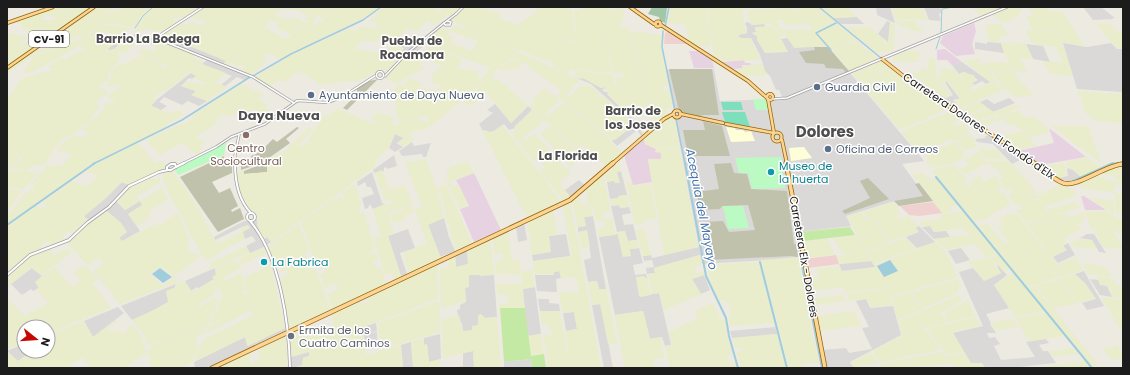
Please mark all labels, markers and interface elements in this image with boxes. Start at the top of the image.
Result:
district label: Barrio La Bodega [96,30,200,47]
road number: CV-91 [29,31,69,47]
district label: Puebla de Rocamora [380,32,444,63]
street label: Carretera Dolores - El Fondó d'Elx [900,69,1059,184]
place label: Guardia Civil [825,79,895,95]
marker: Guardia Civil [812,82,822,92]
place label: Ayuntamiento de Daya Nueva [319,87,484,103]
marker: Ayuntamiento de Daya Nueva [306,90,316,100]
district label: Barrio de los Joses [605,102,661,133]
district label: Daya Nueva [238,106,320,125]
district label: Dolores [796,121,854,142]
marker: Centro Sociocultural [241,130,251,140]
place label: Centro Sociocultural [210,140,282,169]
place label: Oficina de Correos [836,141,939,157]
marker: Oficina de Correos [823,144,833,154]
water label: Acequia del Mayayo [682,146,722,271]
district label: La Florida [538,147,598,164]
place label: Museo de la huerta [779,158,832,187]
marker: Museo de la huerta [766,167,776,177]
street label: Carretera Elx - Dolores [785,195,823,319]
place label: La Fabrica [272,254,328,270]
marker: La Fabrica [259,257,269,267]
north arrow [16,319,56,359]
place label: Ermita de los Cuatro Caminos [299,322,390,351]
marker: Ermita de los Cuatro Caminos [286,331,296,341]
text: N [37,336,54,348]

